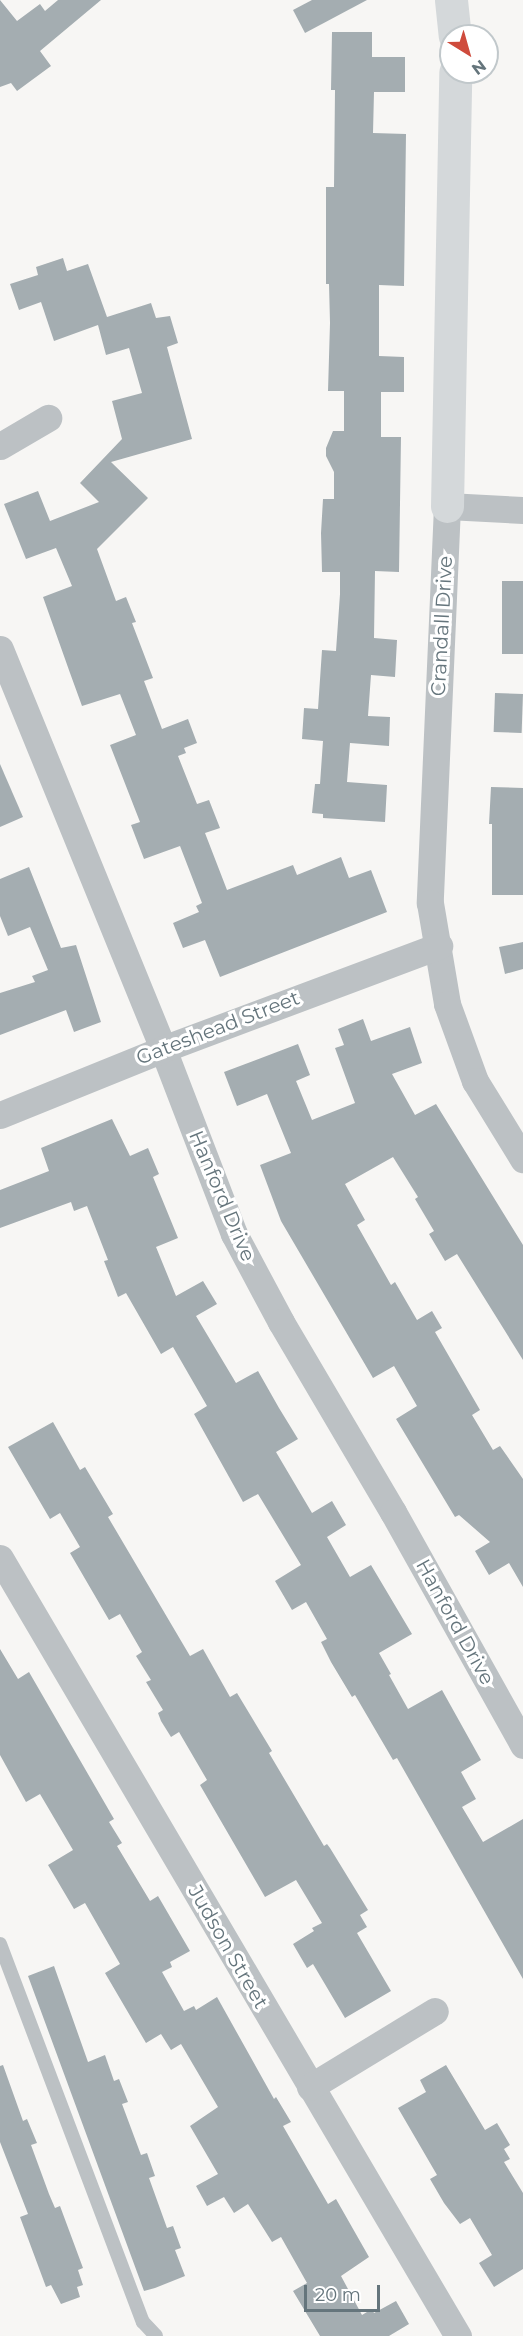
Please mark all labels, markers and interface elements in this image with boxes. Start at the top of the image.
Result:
north arrow [439,24,499,84]
text: N [468,56,490,79]
street label: Crandall Drive [426,555,458,697]
street label: Gateshead Street [133,986,303,1070]
street label: Hanford Drive [184,1127,260,1265]
street label: Hanford Drive [411,1555,499,1689]
street label: Judson Street [183,1881,273,2013]
scale bar [307,2273,384,2311]
text: 20 m [315,2284,361,2306]

